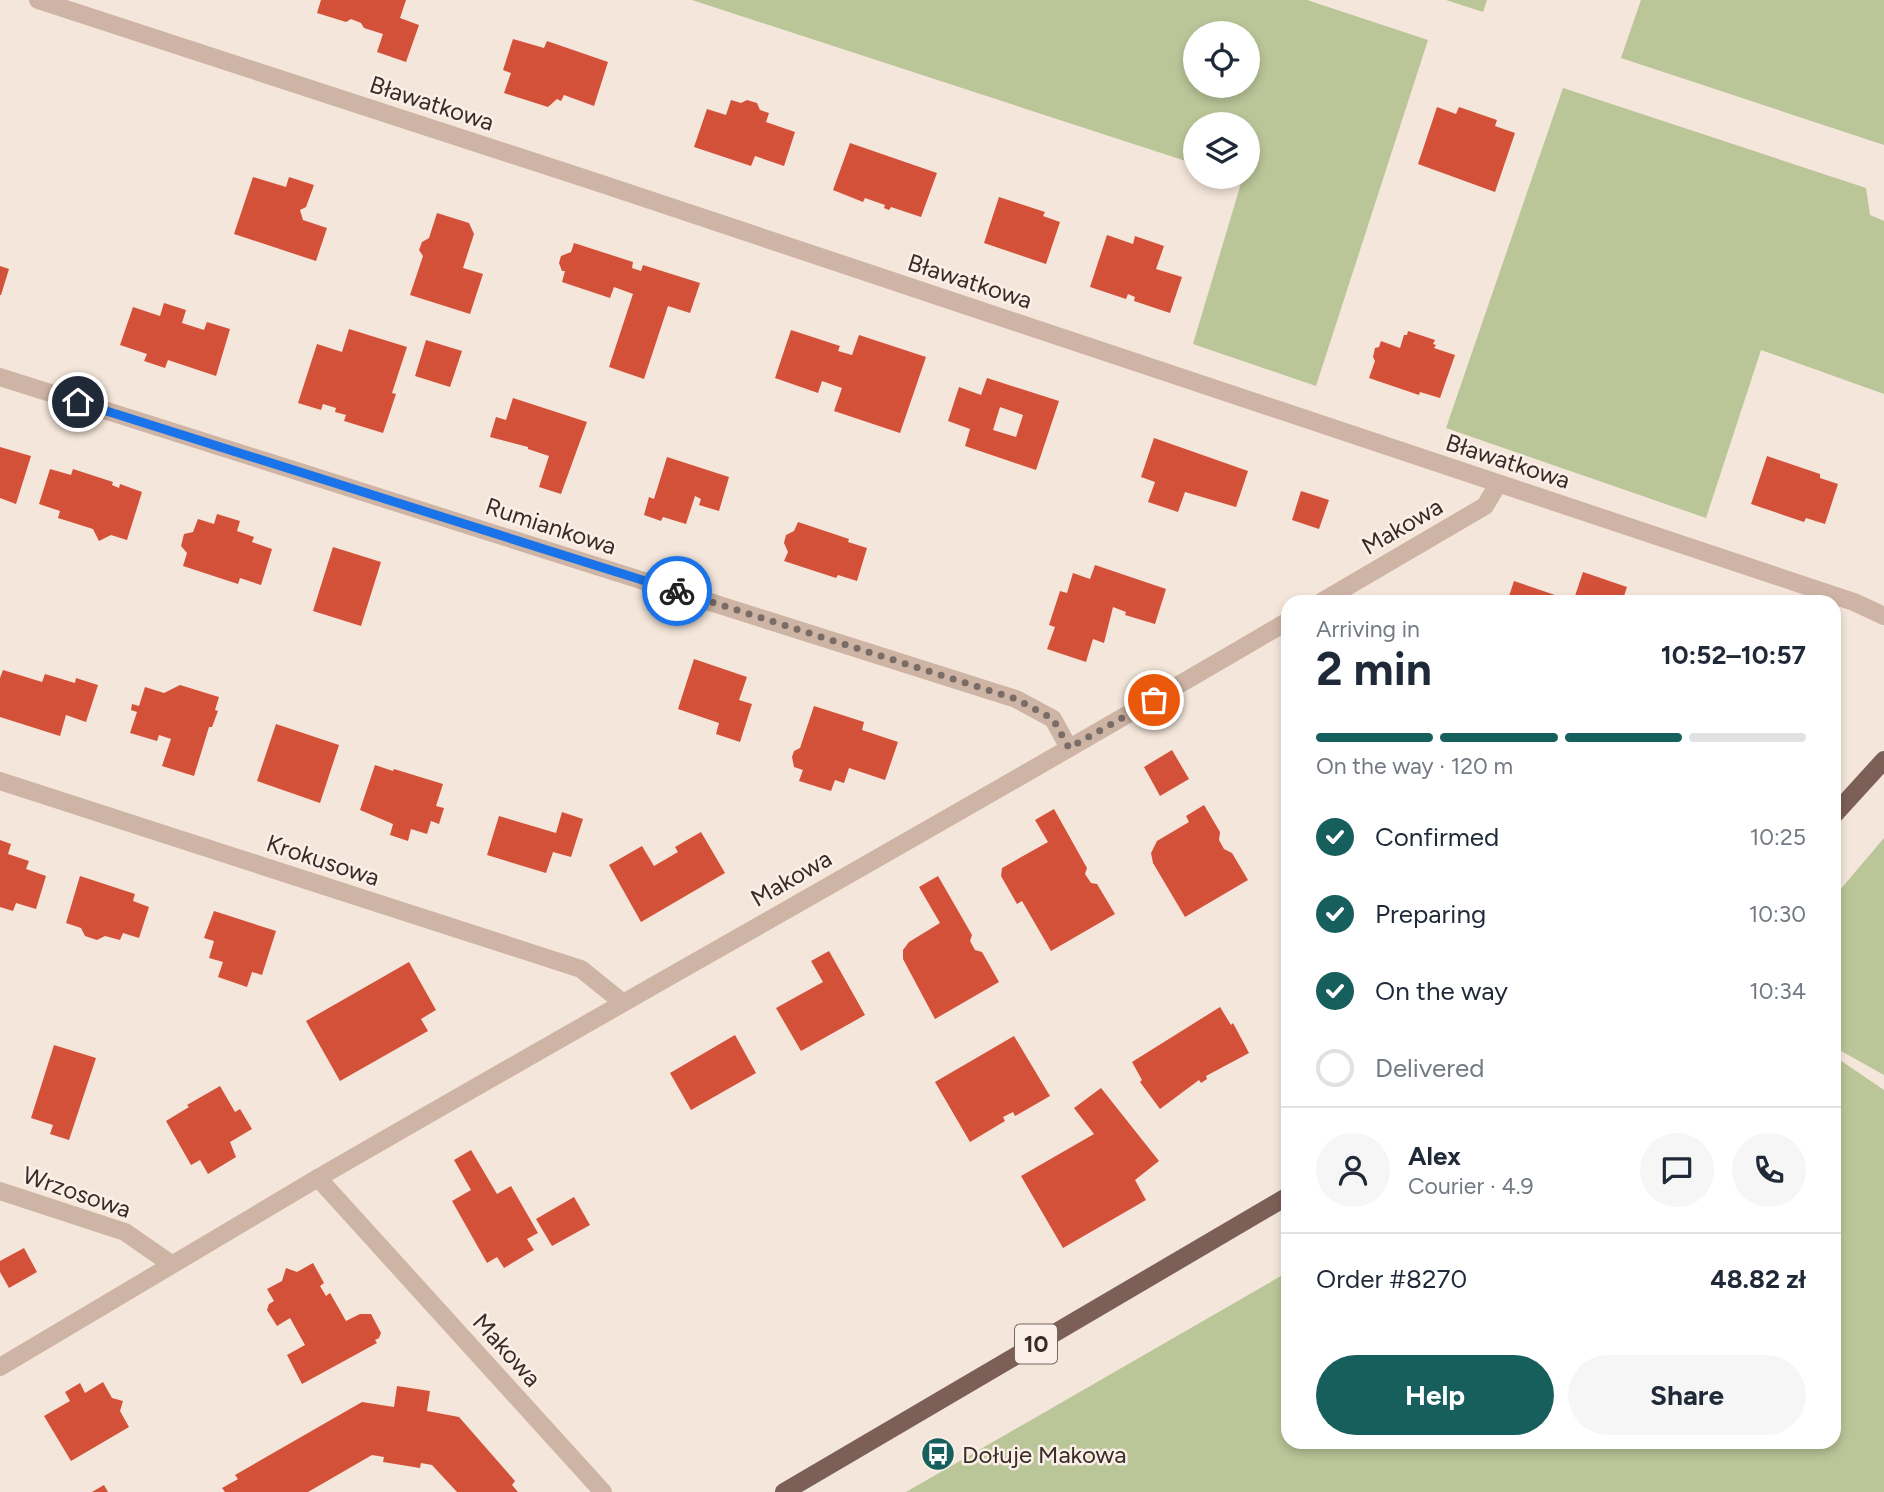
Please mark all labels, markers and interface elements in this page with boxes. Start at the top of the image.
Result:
map controls [1183,21,1260,189]
button: locate [1183,21,1260,98]
street label: Bławatkowa [366,69,498,137]
button: layers [1183,112,1260,189]
street label: Bławatkowa [904,247,1036,315]
pin [48,372,108,432]
icon: home [59,383,97,421]
street label: Bławatkowa [1442,427,1574,495]
street label: Rumiankowa [482,491,620,561]
street label: Makowa [1357,491,1447,561]
courier [642,556,712,626]
icon: bike [658,572,696,610]
text: Arriving in [1316,615,1420,643]
text: 10:52–10:57 [1661,639,1806,671]
text: 2 min [1316,641,1432,697]
pin [1124,670,1184,730]
icon: bag [1135,681,1173,719]
text: On the way · 120 m [1316,752,1513,780]
icon: check [1316,818,1354,856]
text: Confirmed [1375,821,1499,853]
text: 10:25 [1750,823,1806,851]
street label: Krokusowa [263,828,383,892]
street label: Makowa [746,843,836,913]
icon: check [1316,895,1354,933]
text: Preparing [1375,898,1486,930]
text: 10:30 [1749,900,1806,928]
icon: check [1316,972,1354,1010]
text: On the way [1375,975,1508,1007]
text: 10:34 [1749,977,1806,1005]
text: Delivered [1375,1052,1484,1084]
button: person [1316,1133,1390,1207]
button: chat [1640,1133,1714,1207]
button: phone [1732,1133,1806,1207]
text: Alex [1408,1140,1461,1172]
street label: Wrzosowa [19,1160,135,1224]
text: Courier · 4.9 [1408,1172,1534,1200]
text: Order #8270 [1316,1263,1467,1295]
text: 48.82 zł [1710,1263,1806,1295]
street label: Makowa [467,1307,547,1393]
road number: 10 [1015,1324,1057,1364]
button: Help [1316,1355,1554,1435]
button: Share [1568,1355,1806,1435]
bus stop icon: Dołuje Makowa [919,1435,957,1473]
place label: Dołuje Makowa [962,1440,1126,1469]

